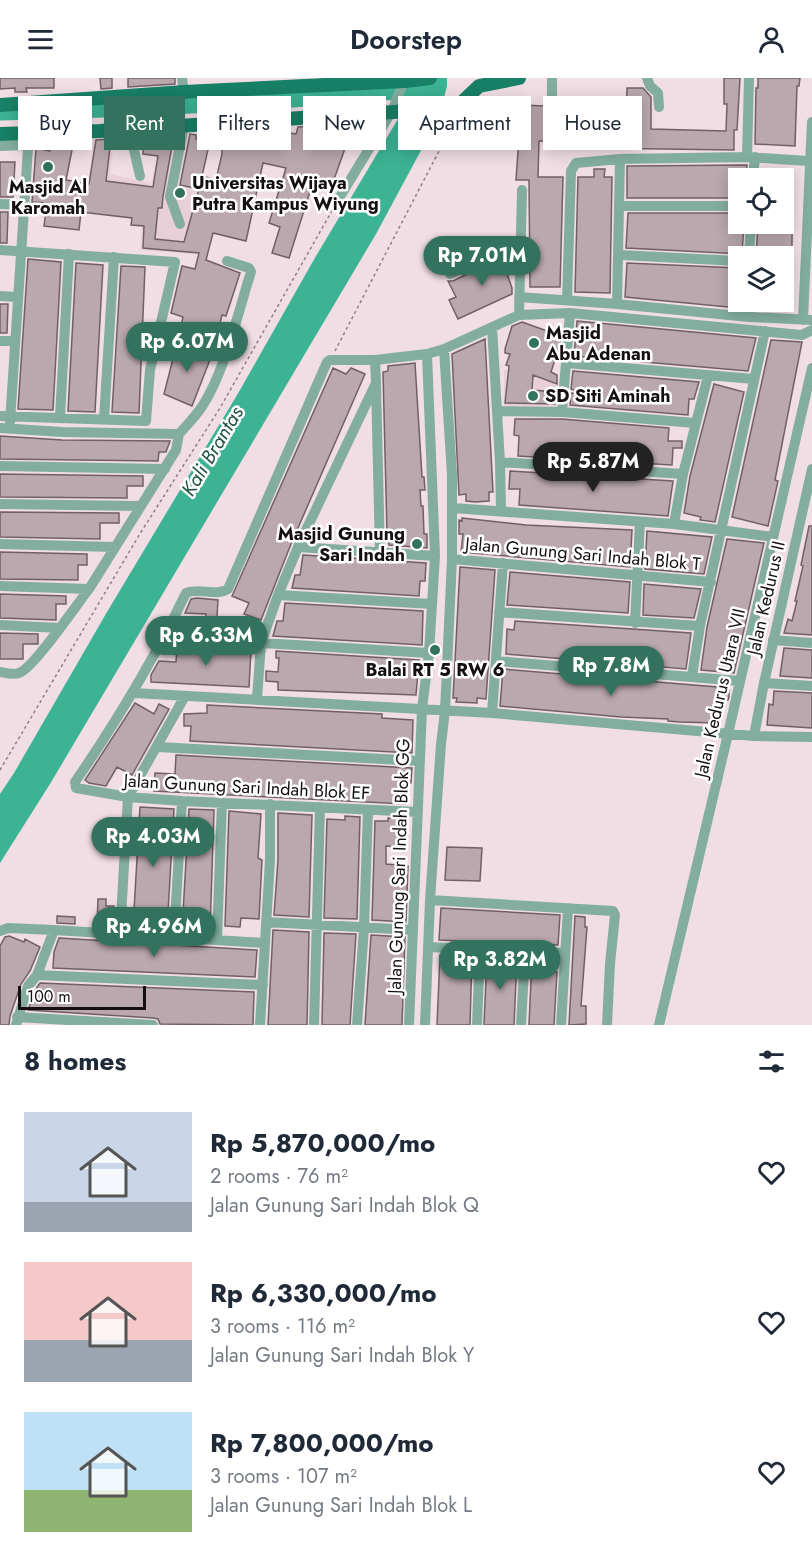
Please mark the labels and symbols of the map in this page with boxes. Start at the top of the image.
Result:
marker: Masjid Al Karomah [41,160,55,174]
place label: Universitas Wijaya Putra Kampus Wiyung [192,170,379,217]
place label: Masjid Al Karomah [9,174,87,221]
marker: Universitas Wijaya Putra Kampus Wiyung [173,186,187,200]
pin: Rp 7.01M [420,236,544,287]
place label: Masjid Abu Adenan [545,320,651,367]
pin: Rp 6.07M [125,322,249,373]
marker: Masjid Abu Adenan [527,336,541,350]
place label: SD Siti Aminah [545,383,670,409]
marker: SD Siti Aminah [526,389,540,403]
water label: Kali Brantas [174,401,251,502]
pin: Rp 5.87M [531,442,655,493]
place label: Masjid Gunung Sari Indah [278,521,405,568]
street label: Jalan Gunung Sari Indah Blok T [462,531,702,577]
marker: Masjid Gunung Sari Indah [410,537,424,551]
street label: Jalan Kedurus II [740,538,792,660]
street label: Jalan Kedurus Utara VII [687,606,752,782]
pin: Rp 6.33M [144,616,268,667]
marker: Balai RT 5 RW 6 [428,643,442,657]
pin: Rp 7.8M [556,646,666,697]
place label: Balai RT 5 RW 6 [366,657,505,683]
street label: Jalan Gunung Sari Indah Blok GG [381,738,416,996]
street label: Jalan Gunung Sari Indah Blok EF [121,767,371,806]
pin: Rp 4.03M [91,817,215,868]
pin: Rp 4.96M [92,907,216,958]
pin: Rp 3.82M [438,940,562,991]
scale bar [18,983,146,1010]

